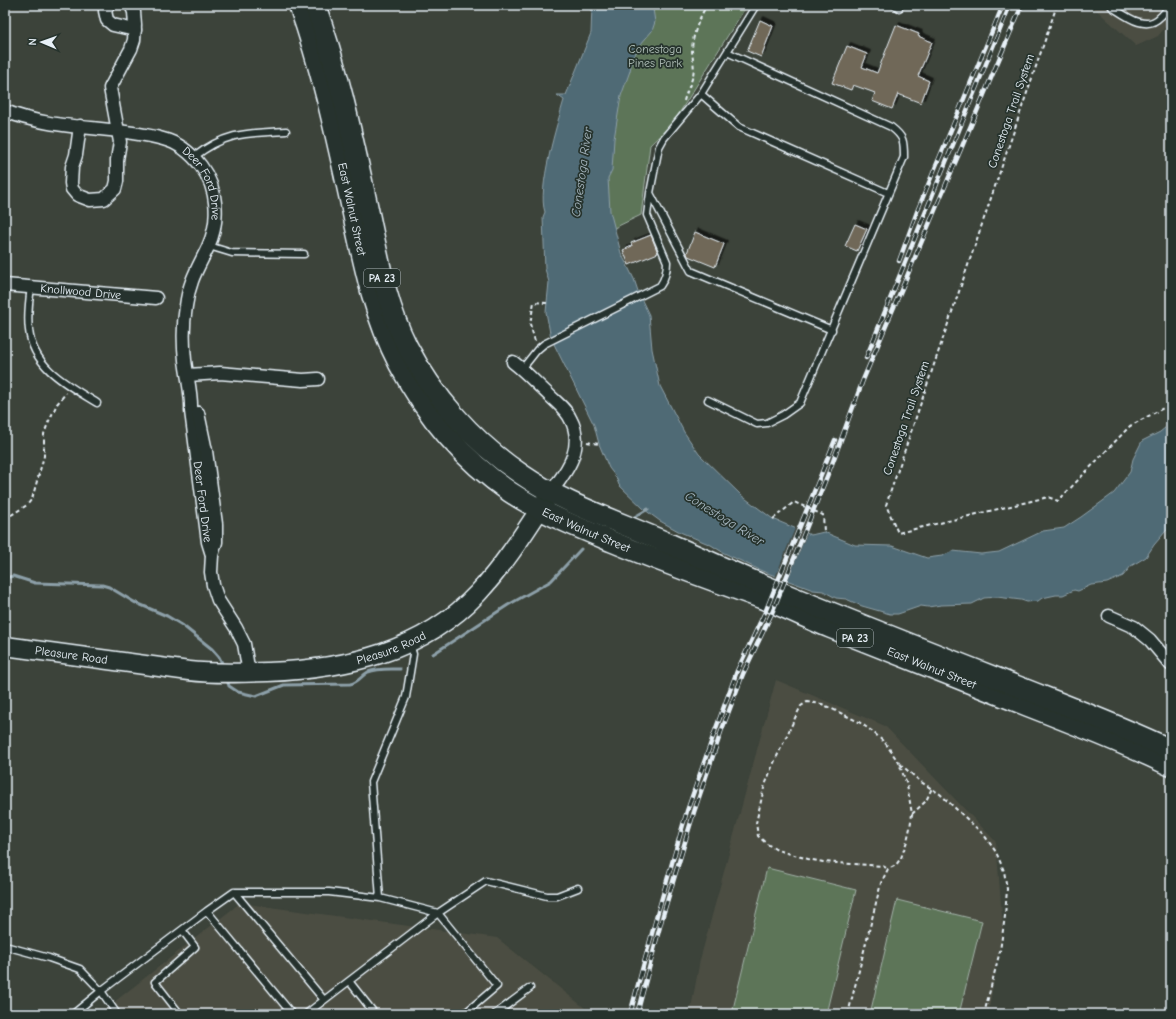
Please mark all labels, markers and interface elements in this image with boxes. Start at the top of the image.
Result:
north arrow [22,22,62,62]
text: N [26,38,39,45]
park label: Conestoga Pines Park [628,42,682,70]
street label: Conestoga Trail System [985,52,1037,170]
water label: Conestoga River [568,125,595,218]
street label: Deer Ford Drive [180,143,223,221]
street label: East Walnut Street [335,161,369,257]
road number: PA 23 [364,269,400,287]
street label: Knollwood Drive [40,281,122,302]
street label: Conestoga Trail System [880,359,932,477]
street label: Deer Ford Drive [191,460,215,543]
water label: Conestoga River [682,488,768,549]
street label: East Walnut Street [540,505,633,556]
street label: Pleasure Road [355,628,428,667]
road number: PA 23 [837,629,873,647]
street label: Pleasure Road [34,643,109,667]
street label: East Walnut Street [885,644,979,692]

